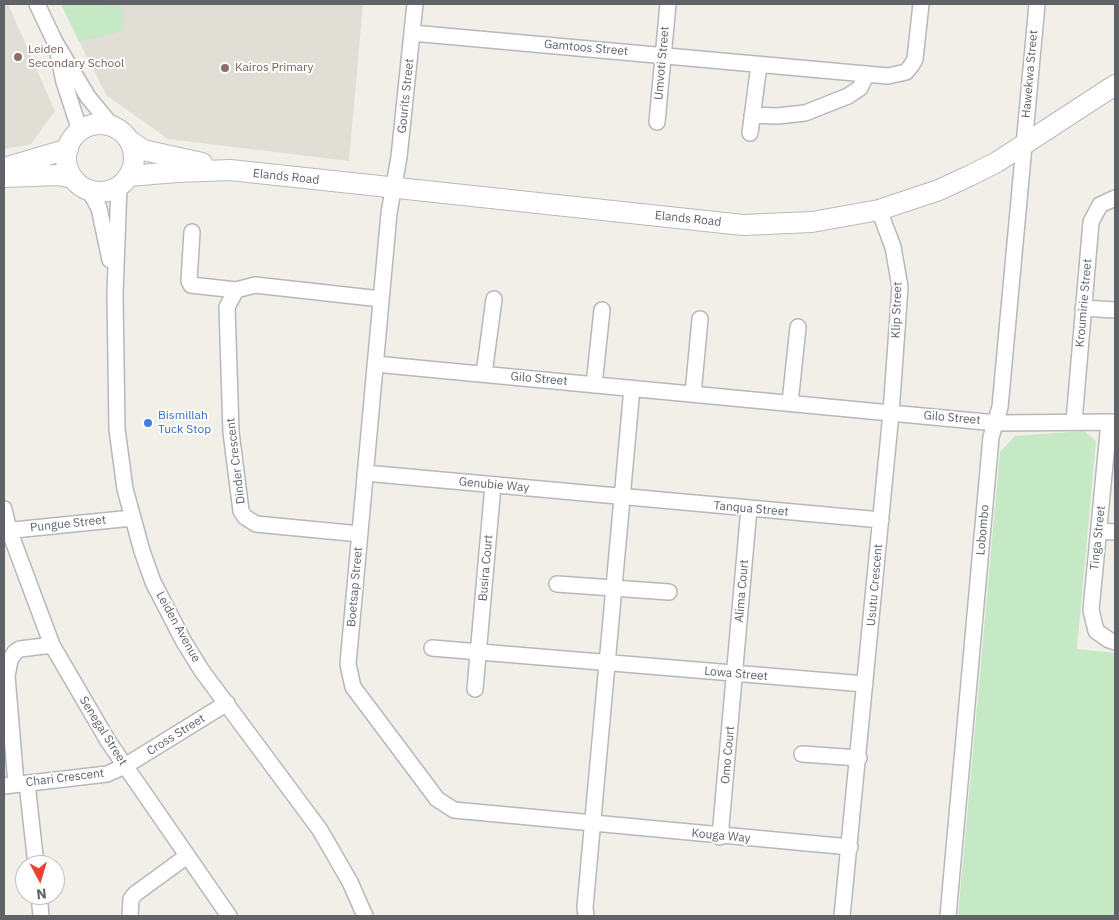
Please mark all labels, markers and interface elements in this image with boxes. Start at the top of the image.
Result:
street label: Umvoti Street [652,26,672,100]
street label: Hawekwa Street [1019,29,1041,119]
street label: Gamtoos Street [543,37,629,59]
place label: Leiden Secondary School [28,43,124,71]
marker: Leiden Secondary School [12,51,24,63]
street label: Gourits Street [395,58,417,134]
place label: Kairos Primary [235,61,314,75]
marker: Kairos Primary [219,62,231,74]
street label: Elands Road [252,166,320,188]
street label: Elands Road [654,208,722,230]
street label: Kroumirie Street [1073,258,1095,348]
street label: Klip Street [889,281,905,339]
street label: Gilo Street [510,369,568,389]
street label: Gilo Street [923,408,981,428]
place label: Bismillah Tuck Stop [158,409,211,437]
marker: Bismillah Tuck Stop [142,417,154,429]
street label: Dinder Crescent [224,417,248,505]
street label: Genubie Way [458,475,530,495]
street label: Tanqua Street [713,499,789,519]
street label: Lobombo [974,504,992,556]
street label: Tinga Street [1087,505,1109,571]
street label: Pungue Street [29,513,107,535]
street label: Busira Court [476,534,496,602]
street label: Usutu Crescent [864,543,886,627]
street label: Boetsap Street [344,546,366,628]
street label: Alima Court [732,559,752,623]
street label: Leiden Avenue [153,589,203,665]
street label: Lowa Street [704,664,768,684]
street label: Senegal Street [76,694,130,768]
street label: Cross Street [144,711,208,759]
street label: Omo Court [718,725,738,785]
street label: Chari Crescent [25,766,105,790]
street label: Kouga Way [691,826,751,846]
north arrow [15,855,65,905]
text: N [35,884,47,903]

